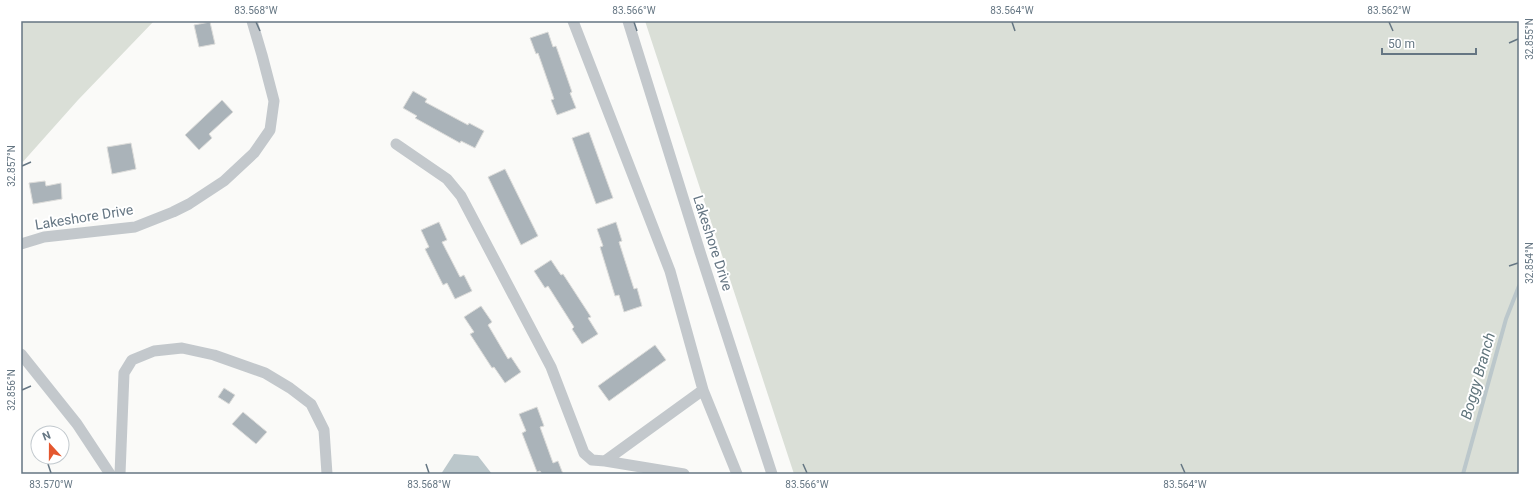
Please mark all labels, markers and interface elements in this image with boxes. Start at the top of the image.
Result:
text: 83.568°W [234,5,278,16]
text: 83.566°W [612,5,656,16]
text: 83.564°W [990,5,1034,16]
text: 83.562°W [1367,5,1411,16]
text: 32.855°N [1524,18,1535,60]
scale bar [1382,30,1476,56]
text: 50 m [1388,37,1415,51]
text: 32.857°N [6,145,17,187]
street label: Lakeshore Drive [690,193,736,293]
street label: Lakeshore Drive [34,201,134,233]
text: 32.854°N [1524,242,1535,284]
water label: Boggy Branch [1457,330,1499,422]
text: 32.856°N [6,369,17,411]
north arrow [30,425,70,465]
text: N [41,429,53,444]
text: 83.570°W [29,479,73,490]
text: 83.568°W [407,479,451,490]
text: 83.566°W [785,479,829,490]
text: 83.564°W [1163,479,1207,490]

